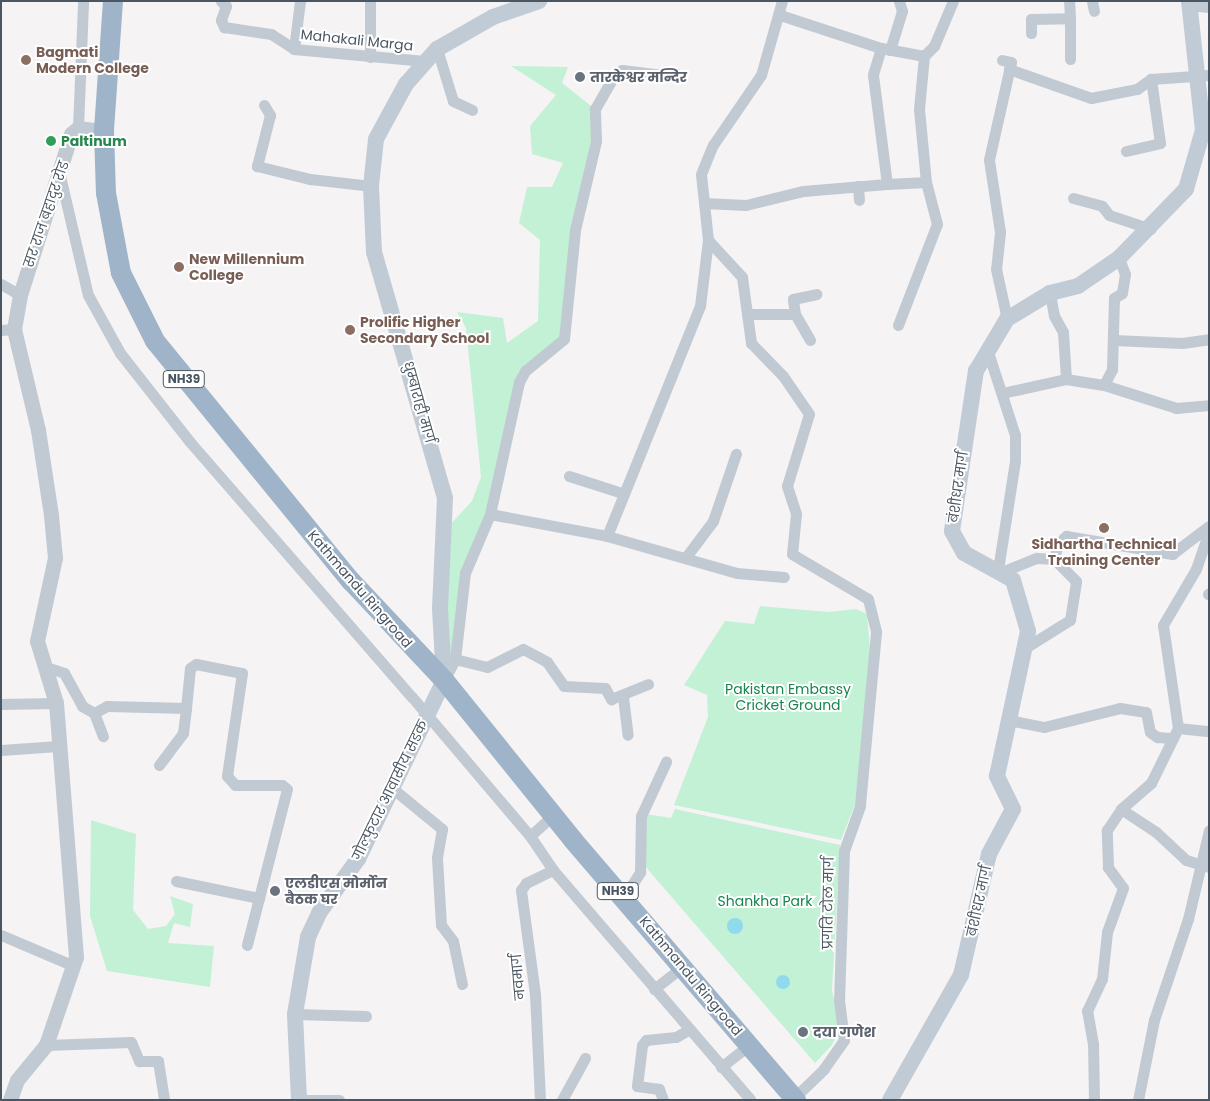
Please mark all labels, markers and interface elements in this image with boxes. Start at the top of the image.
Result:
street label: Mahakali Marga [300,26,414,54]
place label: Bagmati Modern College [36,44,149,76]
marker: Bagmati Modern College [20,54,32,66]
place label: तारकेश्वर मन्दिर [590,69,687,85]
marker: तारकेश्वर मन्दिर [574,71,586,83]
place label: Paltinum [61,133,127,149]
marker: Paltinum [45,135,57,147]
street label: सर राज बहादुर रोड [20,159,72,269]
place label: New Millennium College [189,251,304,284]
marker: New Millennium College [173,261,185,273]
place label: Prolific Higher Secondary School [360,314,489,347]
marker: Prolific Higher Secondary School [344,324,356,336]
street label: धुम्बाराही मार्ग [399,359,439,445]
road number: NH39 [163,369,205,388]
street label: बंशीधर मार्ग [945,450,971,524]
marker: Sidhartha Technical Training Center [1098,522,1110,534]
street label: Kathmandu Ringroad [304,527,416,651]
place label: Sidhartha Technical Training Center [1031,536,1177,568]
park label: Pakistan Embassy Cricket Ground [725,681,851,714]
street label: गोल्फुटार आवासीय सडक [349,717,431,863]
street label: प्रगति टोल मार्ग [819,857,837,949]
street label: बंशीधर मार्ग [963,864,995,938]
place label: एलडीएस मोर्मोन बैठक घर [285,875,387,908]
road number: NH39 [597,881,639,900]
marker: एलडीएस मोर्मोन बैठक घर [269,885,281,897]
park label: Shankha Park [718,893,812,909]
street label: Kathmandu Ringroad [636,913,746,1039]
street label: नवमार्ग [508,953,528,1001]
place label: दया गणेश [813,1024,876,1040]
marker: दया गणेश [797,1026,809,1038]

